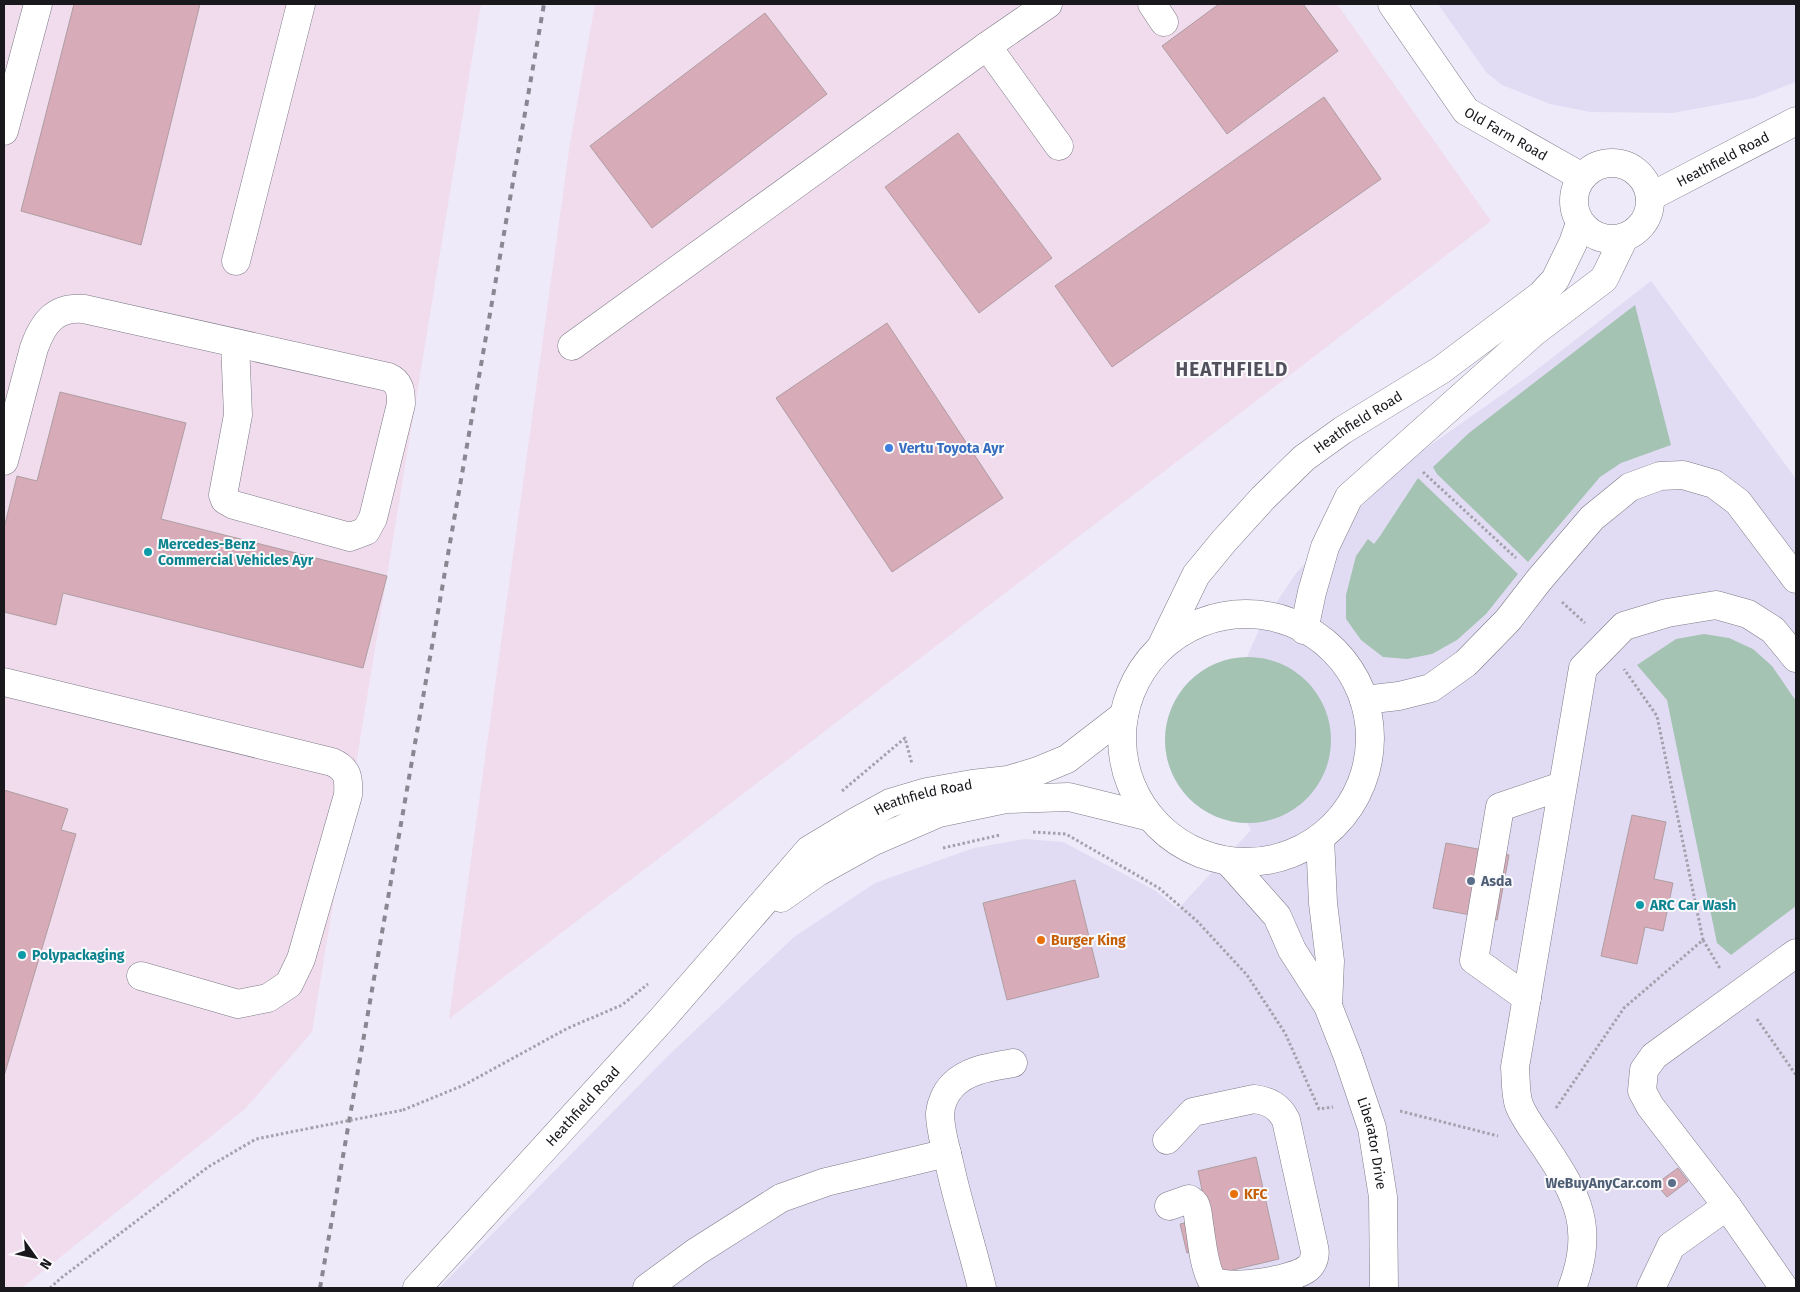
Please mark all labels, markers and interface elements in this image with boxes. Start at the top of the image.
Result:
street label: Old Farm Road [1461,104,1550,165]
street label: Heathfield Road [1674,128,1772,191]
district label: HEATHFIELD [1176,358,1288,381]
street label: Heathfield Road [1311,388,1406,457]
place label: Vertu Toyota Ayr [898,440,1005,457]
marker: Vertu Toyota Ayr [883,442,895,454]
place label: Mercedes-Benz Commercial Vehicles Ayr [158,536,314,569]
marker: Mercedes-Benz Commercial Vehicles Ayr [142,546,154,558]
street label: Heathfield Road [871,776,974,819]
place label: Asda [1480,873,1512,890]
marker: Asda [1465,875,1477,887]
place label: ARC Car Wash [1649,897,1736,914]
marker: ARC Car Wash [1634,899,1646,911]
place label: Burger King [1051,932,1126,949]
marker: Burger King [1035,934,1047,946]
place label: Polypackaging [32,947,125,964]
marker: Polypackaging [16,949,28,961]
street label: Heathfield Road [542,1063,624,1150]
street label: Liberator Drive [1353,1095,1390,1191]
place label: WeBuyAnyCar.com [1545,1175,1662,1192]
marker: WeBuyAnyCar.com [1666,1177,1678,1189]
place label: KFC [1244,1186,1267,1203]
marker: KFC [1228,1188,1240,1200]
north arrow [10,1232,60,1282]
text: N [36,1255,55,1272]

